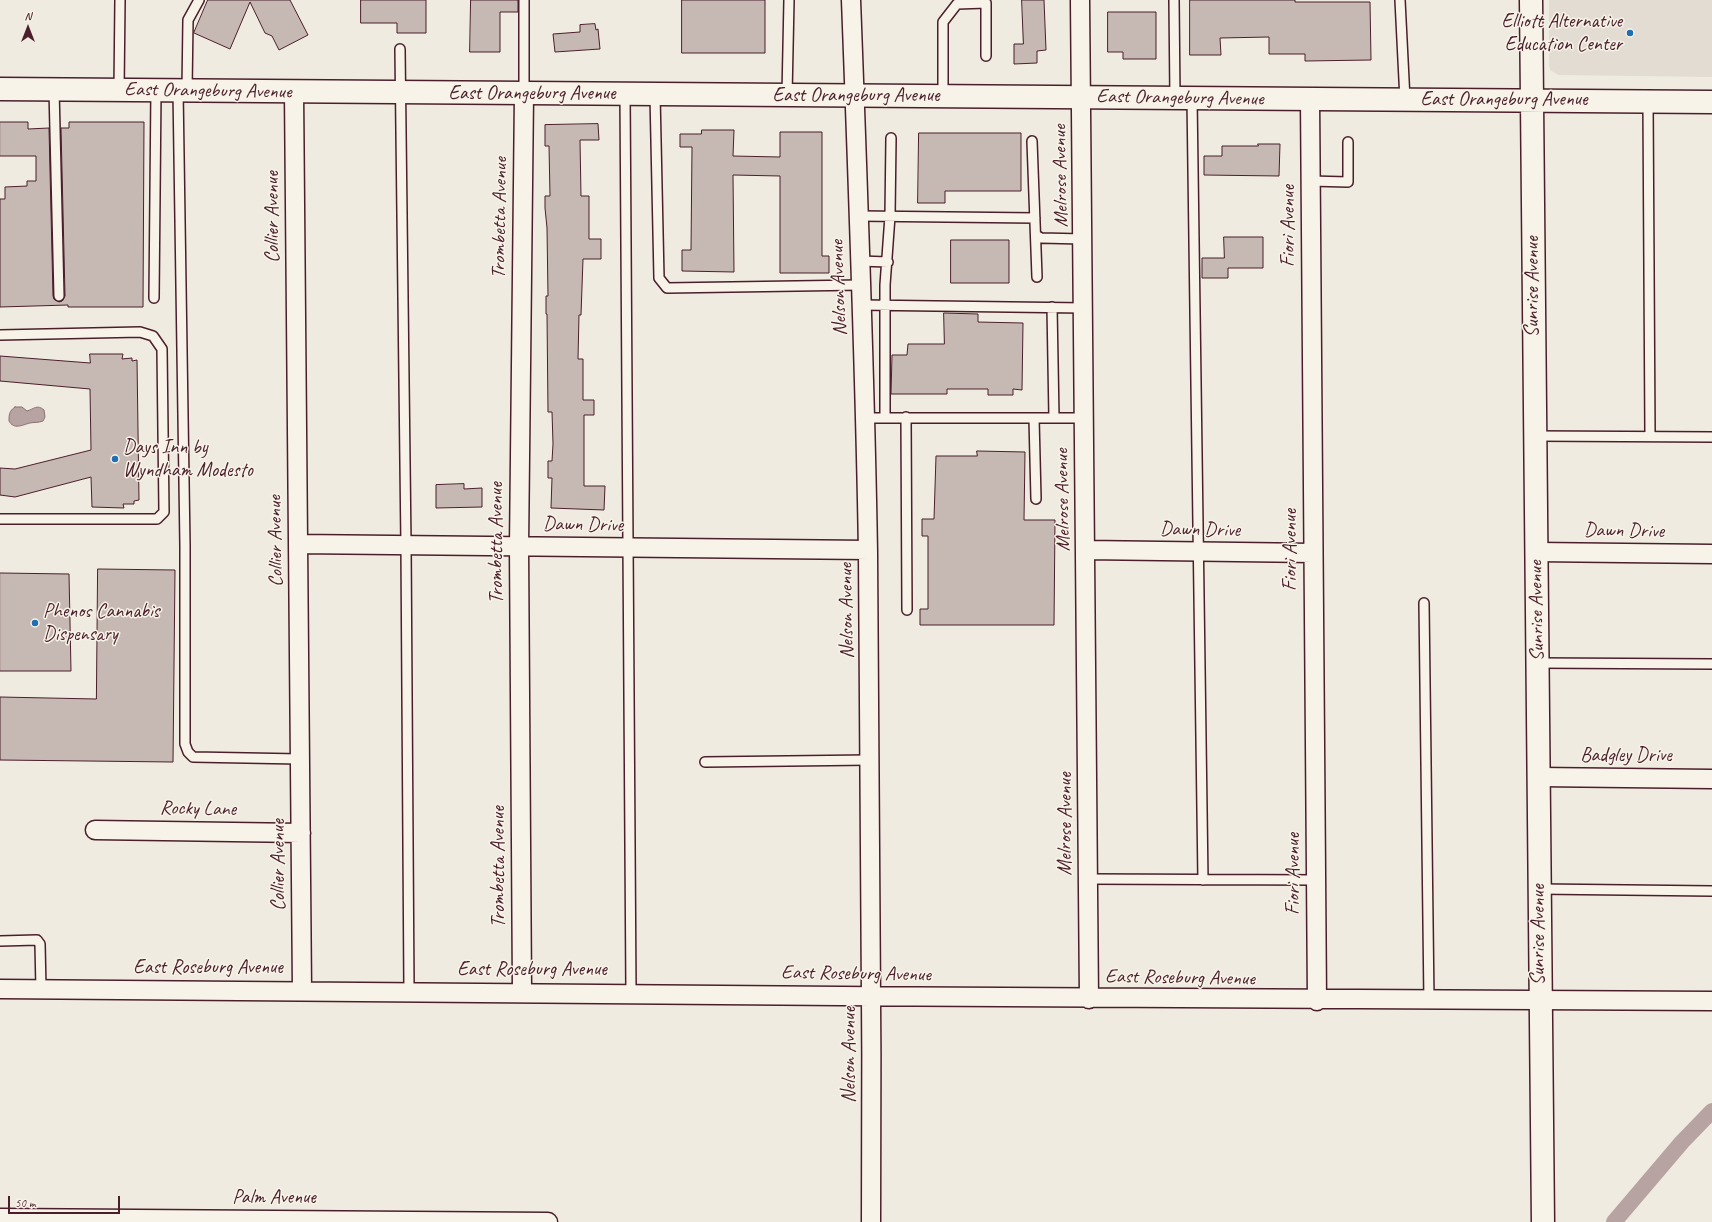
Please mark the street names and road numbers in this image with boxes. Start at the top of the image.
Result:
street label: East Orangeburg Avenue [124,78,292,104]
street label: East Orangeburg Avenue [448,82,616,106]
street label: East Orangeburg Avenue [772,84,940,108]
street label: East Orangeburg Avenue [1096,85,1264,111]
street label: East Orangeburg Avenue [1420,88,1588,112]
street label: Melrose Avenue [1048,124,1074,228]
street label: Trombetta Avenue [487,157,513,279]
street label: Collier Avenue [261,171,285,263]
street label: Fiori Avenue [1277,185,1301,267]
street label: Sunrise Avenue [1521,237,1545,337]
street label: Nelson Avenue [825,240,853,336]
street label: Melrose Avenue [1050,448,1076,552]
street label: Trombetta Avenue [485,482,509,604]
street label: Collier Avenue [263,495,289,587]
street label: Fiori Avenue [1279,509,1303,591]
street label: Dawn Drive [543,512,623,538]
street label: Dawn Drive [1160,517,1240,543]
street label: Dawn Drive [1584,518,1664,544]
street label: Sunrise Avenue [1524,560,1550,662]
street label: Nelson Avenue [834,563,860,659]
street label: Badgley Drive [1580,744,1672,768]
street label: Melrose Avenue [1054,773,1078,875]
street label: Rocky Lane [160,796,236,822]
street label: Trombetta Avenue [487,806,511,928]
street label: Collier Avenue [267,819,291,911]
street label: Fiori Avenue [1282,833,1306,915]
street label: Sunrise Avenue [1527,885,1551,985]
street label: East Roseburg Avenue [133,956,283,980]
street label: East Roseburg Avenue [457,958,607,982]
street label: East Roseburg Avenue [781,961,931,987]
street label: East Roseburg Avenue [1105,965,1255,991]
street label: Nelson Avenue [838,1007,862,1103]
street label: Palm Avenue [232,1186,316,1210]

